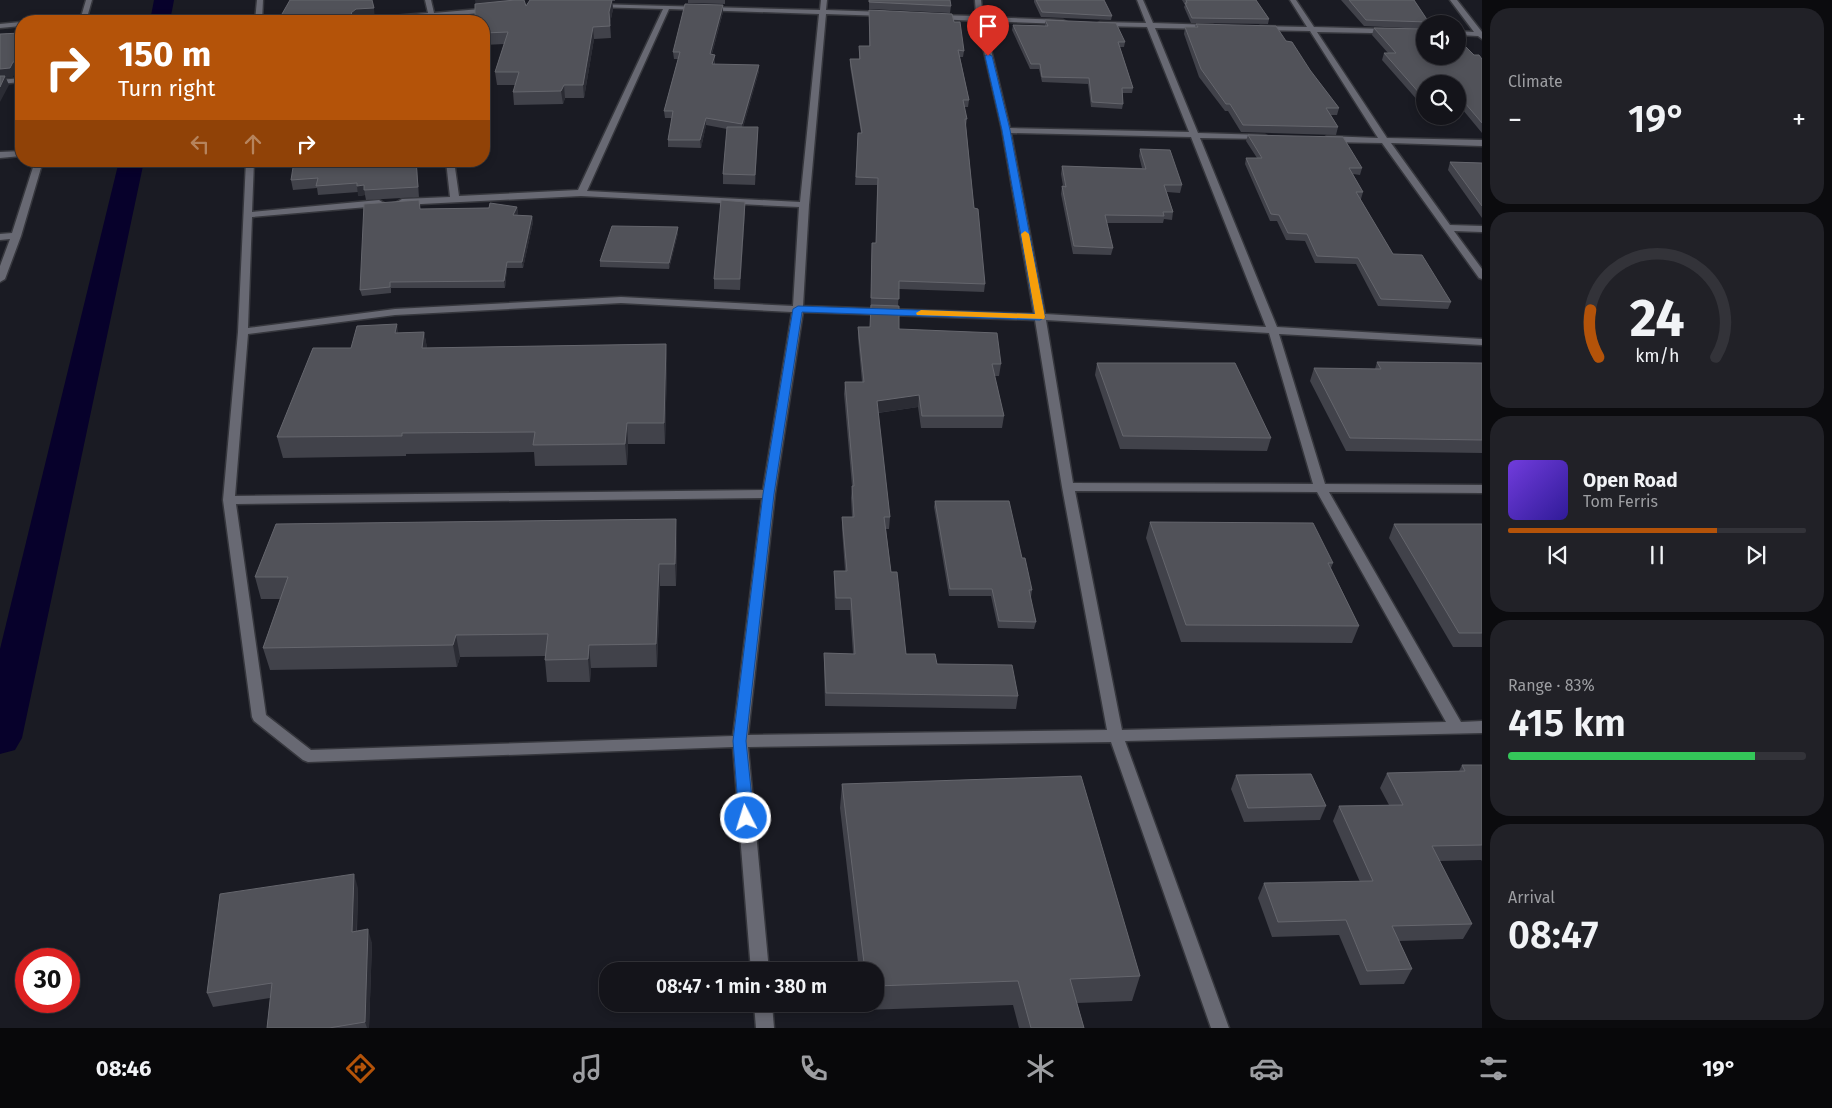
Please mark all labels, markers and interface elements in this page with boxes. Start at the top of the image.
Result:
pin [967,5,1009,56]
icon: arrive [974,12,1002,40]
map controls [1416,15,1466,125]
button: sound [1416,15,1466,65]
text: 150 m [118,33,211,75]
icon: right [35,35,100,100]
text: Climate [1508,72,1563,91]
text: Turn right [118,75,215,102]
button: search [1416,75,1466,125]
text: 19° [1628,96,1686,142]
text: − [1508,103,1522,136]
text: + [1792,103,1806,136]
icon: left [186,130,214,158]
icon: ahead [239,130,267,158]
icon: right [292,130,320,158]
text: 24 [1630,287,1684,350]
text: km/h [1635,345,1679,367]
text: Open Road [1583,469,1678,492]
text: Tom Ferris [1583,492,1658,511]
icon: previous [1544,541,1572,569]
icon: pause [1643,541,1671,569]
icon: next [1742,541,1770,569]
text: Range · 83% [1508,676,1595,695]
text: 415 km [1508,700,1626,746]
position arrow [719,791,771,843]
text: Arrival [1508,888,1555,907]
text: 08:47 [1508,912,1598,958]
speed limit sign: 30 [15,948,80,1013]
text: 08:47 · 1 min · 380 m [656,975,827,998]
icon: directions [343,1051,378,1086]
icon: music [570,1051,605,1086]
icon: phone [796,1051,831,1086]
icon: climate [1023,1051,1058,1086]
icon: car [1249,1051,1284,1086]
icon: filters [1476,1051,1511,1086]
text: 08:46 [96,1055,151,1082]
text: 19° [1702,1055,1736,1082]

